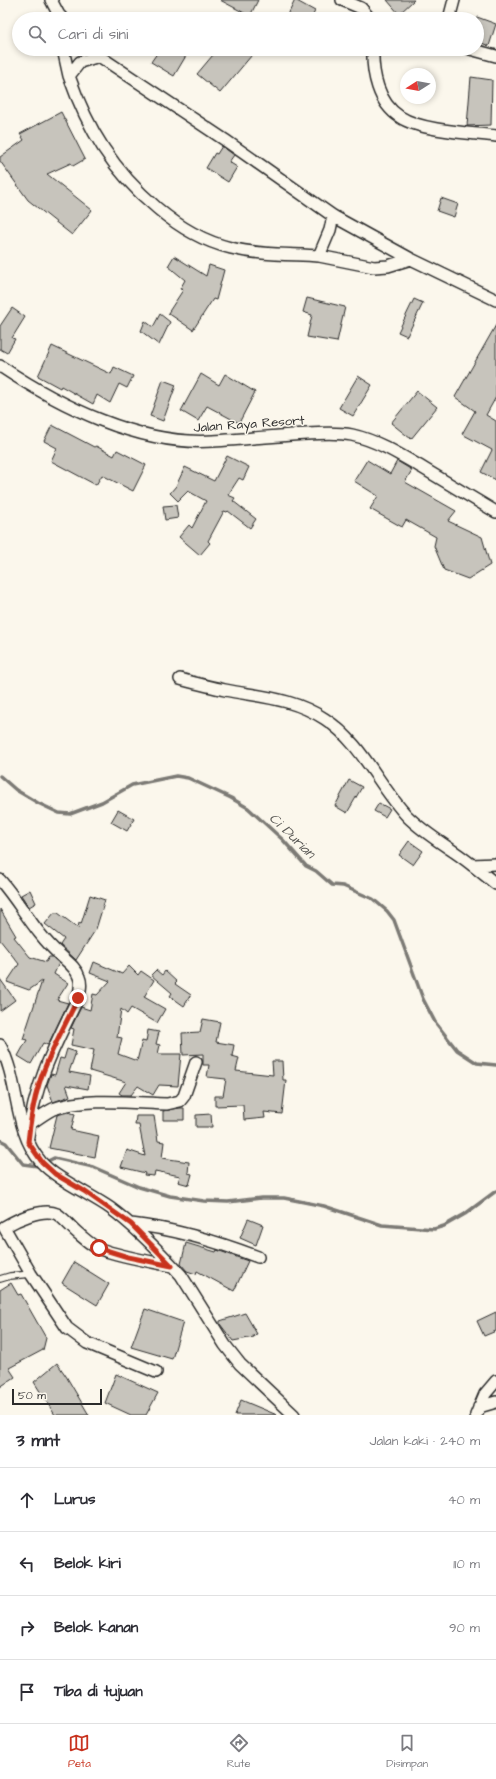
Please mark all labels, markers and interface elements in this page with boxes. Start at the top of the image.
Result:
search box [12,12,484,56]
icon: search [26,23,48,45]
text: Cari di sini [58,24,128,45]
north arrow [400,68,436,104]
street label: Jalan Raya Resort [193,411,306,438]
water label: Ci Durian [264,809,320,864]
route end [69,989,87,1007]
route start [90,1239,108,1257]
scale bar [12,1387,102,1406]
text: 50 m [18,1388,46,1403]
text: 3 mnt [16,1429,60,1453]
text: Jalan kaki · 240 m [370,1432,480,1450]
icon: ahead [16,1489,38,1511]
text: Lurus [54,1489,95,1510]
text: 40 m [448,1491,480,1509]
icon: left [16,1553,38,1575]
text: Belok kiri [54,1553,121,1574]
text: 110 m [453,1555,480,1573]
icon: right [16,1617,38,1639]
text: Belok kanan [54,1617,138,1638]
text: 90 m [449,1619,480,1637]
icon: arrive [16,1681,38,1703]
text: Tiba di tujuan [54,1681,143,1702]
tab: Peta [68,1732,91,1771]
tab: Rute [227,1732,251,1771]
tab: Disimpan [386,1732,428,1771]

